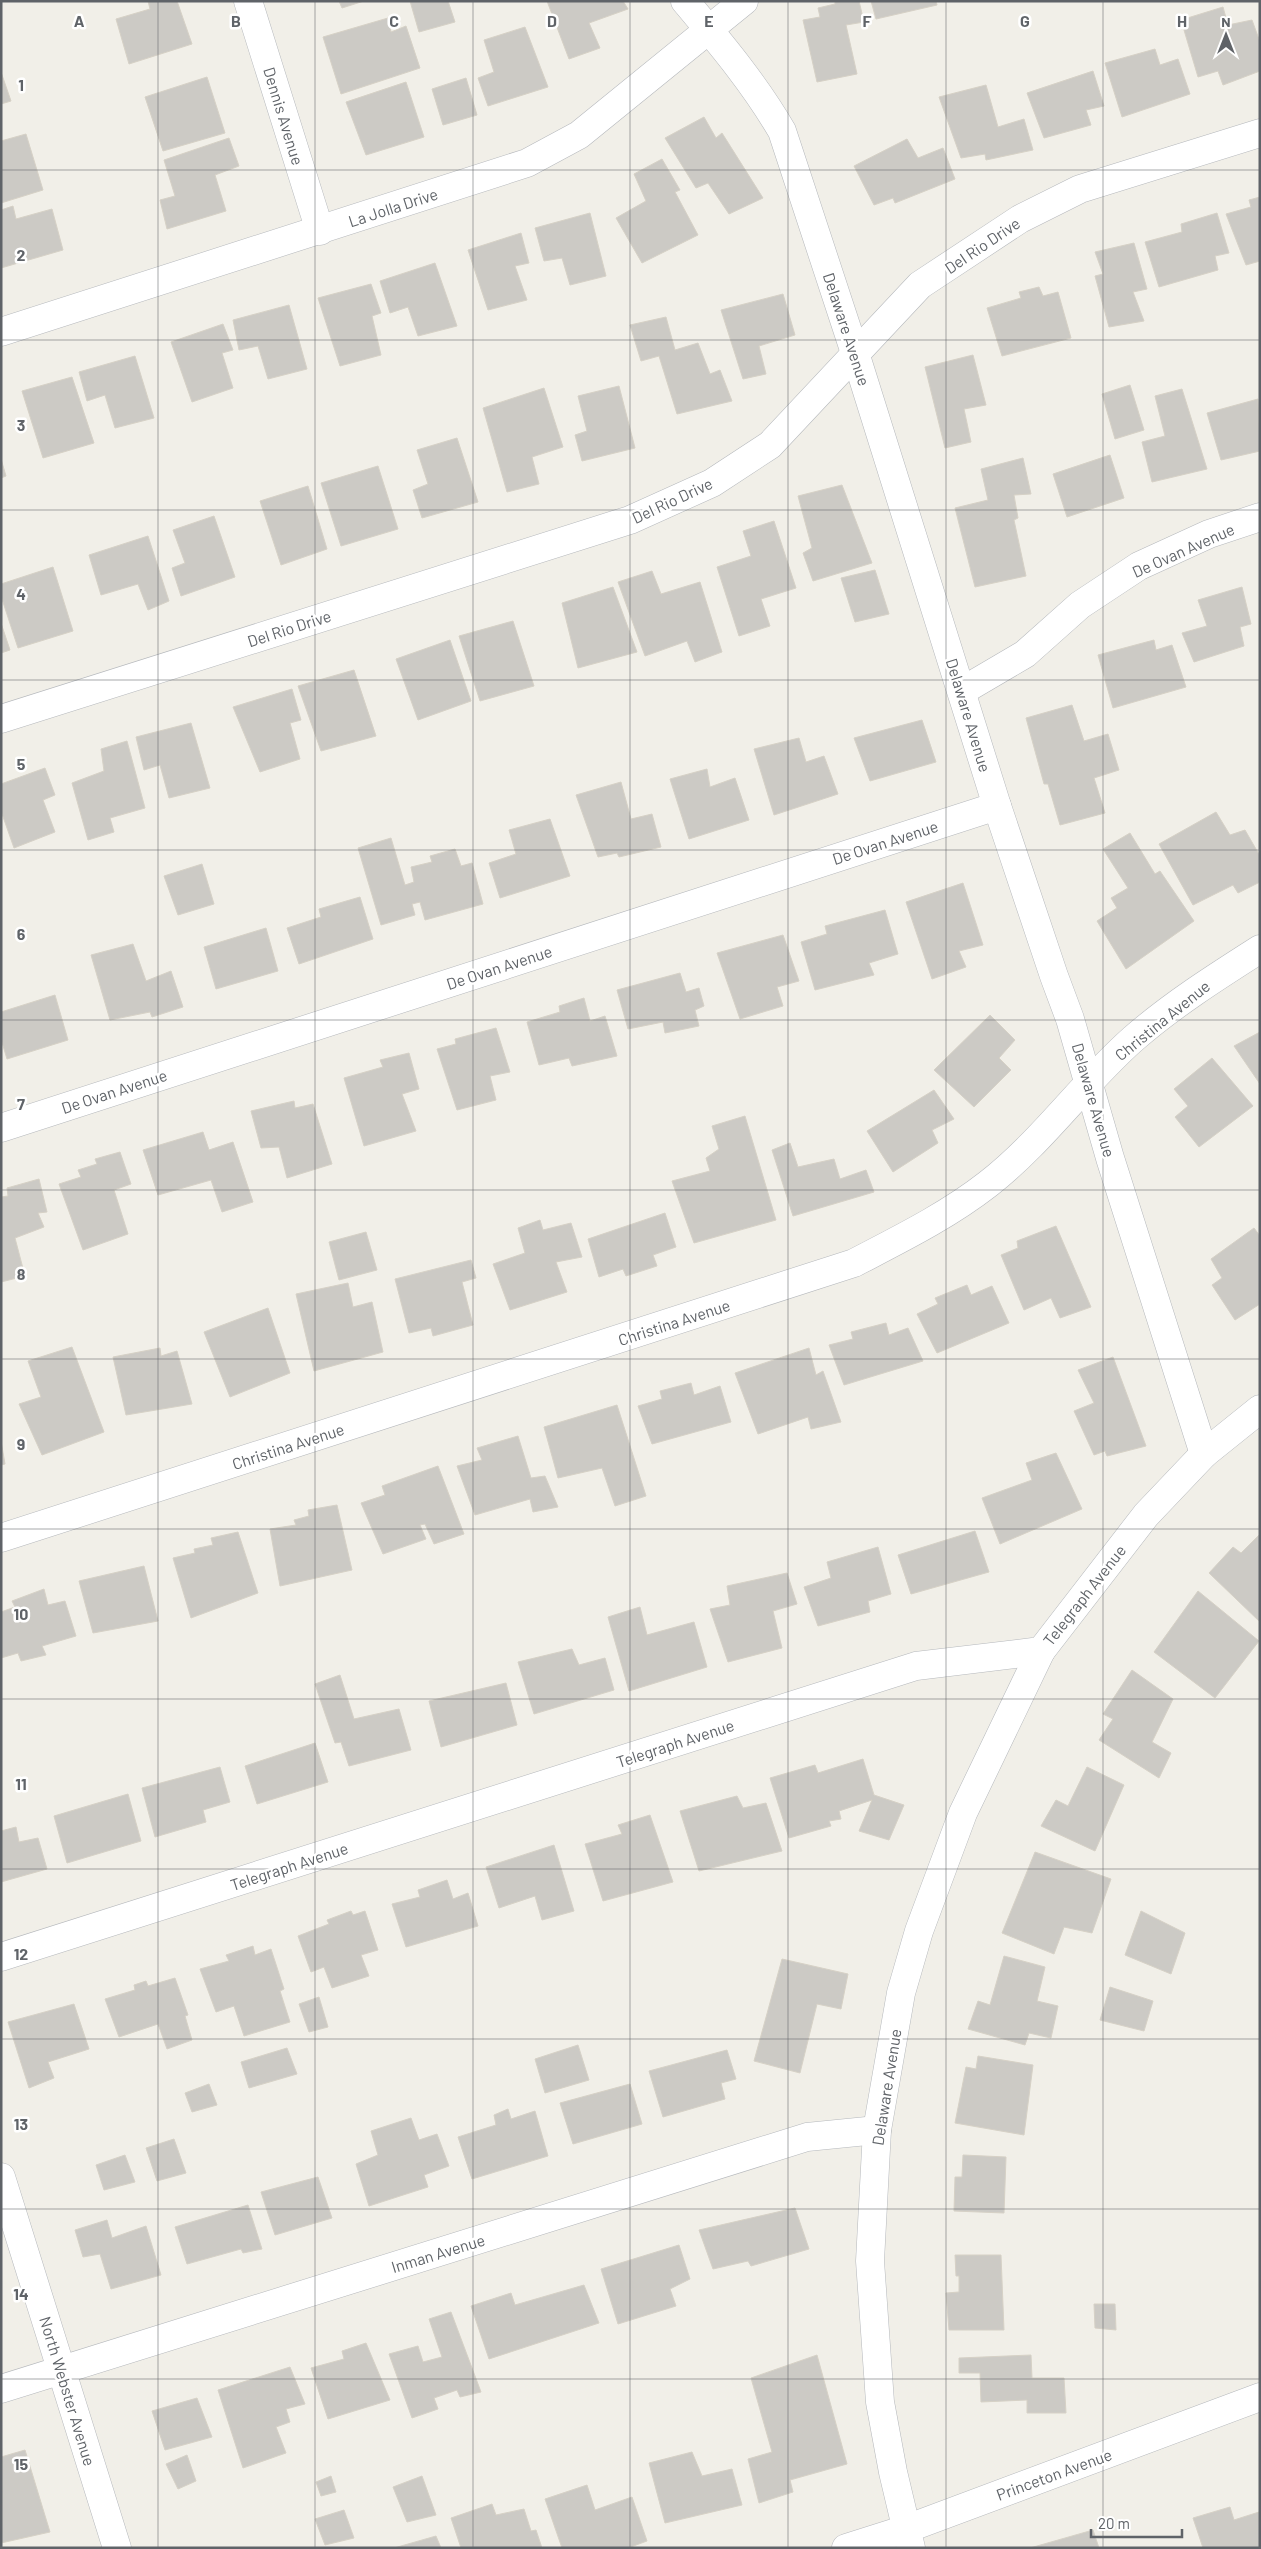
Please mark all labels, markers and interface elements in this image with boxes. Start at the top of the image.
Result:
north arrow [1201,10,1251,60]
text: A [74,11,85,30]
text: B [231,11,241,30]
text: C [389,11,399,30]
text: D [547,11,557,30]
text: E [704,11,714,30]
text: F [863,11,872,30]
text: G [1020,11,1030,30]
text: H [1177,11,1187,30]
text: N [1221,13,1231,30]
street label: Dennis Avenue [260,65,308,167]
text: 1 [18,75,24,94]
street label: La Jolla Drive [346,184,440,230]
street label: Del Rio Drive [941,213,1023,277]
text: 2 [17,245,26,264]
street label: Delaware Avenue [820,270,874,388]
text: 3 [17,415,25,434]
street label: Del Rio Drive [629,473,715,527]
street label: De Ovan Avenue [1129,519,1237,581]
text: 4 [16,584,26,603]
street label: Del Rio Drive [245,606,333,650]
street label: Delaware Avenue [943,656,995,774]
text: 5 [17,754,26,773]
street label: De Ovan Avenue [830,816,940,868]
text: 6 [17,924,26,943]
street label: De Ovan Avenue [444,941,554,993]
street label: Christina Avenue [1111,976,1213,1064]
street label: Delaware Avenue [1069,1041,1119,1159]
street label: De Ovan Avenue [59,1065,169,1117]
text: 7 [17,1094,25,1113]
text: 8 [17,1264,26,1283]
street label: Christina Avenue [616,1295,732,1349]
street label: Christina Avenue [230,1419,346,1473]
text: 9 [17,1434,25,1453]
street label: Telegraph Avenue [1039,1541,1129,1649]
text: 10 [14,1604,28,1623]
street label: Telegraph Avenue [614,1715,736,1771]
text: 11 [15,1774,27,1793]
street label: Telegraph Avenue [228,1838,350,1894]
text: 12 [14,1944,28,1963]
street label: Delaware Avenue [867,2027,905,2147]
text: 13 [14,2114,28,2133]
street label: Inman Avenue [389,2230,487,2276]
text: 14 [13,2284,29,2303]
street label: North Webster Avenue [36,2314,100,2468]
street label: Princeton Avenue [994,2444,1114,2504]
text: 15 [14,2454,29,2473]
scale bar [1091,2506,1182,2538]
text: 20 m [1098,2514,1130,2532]

